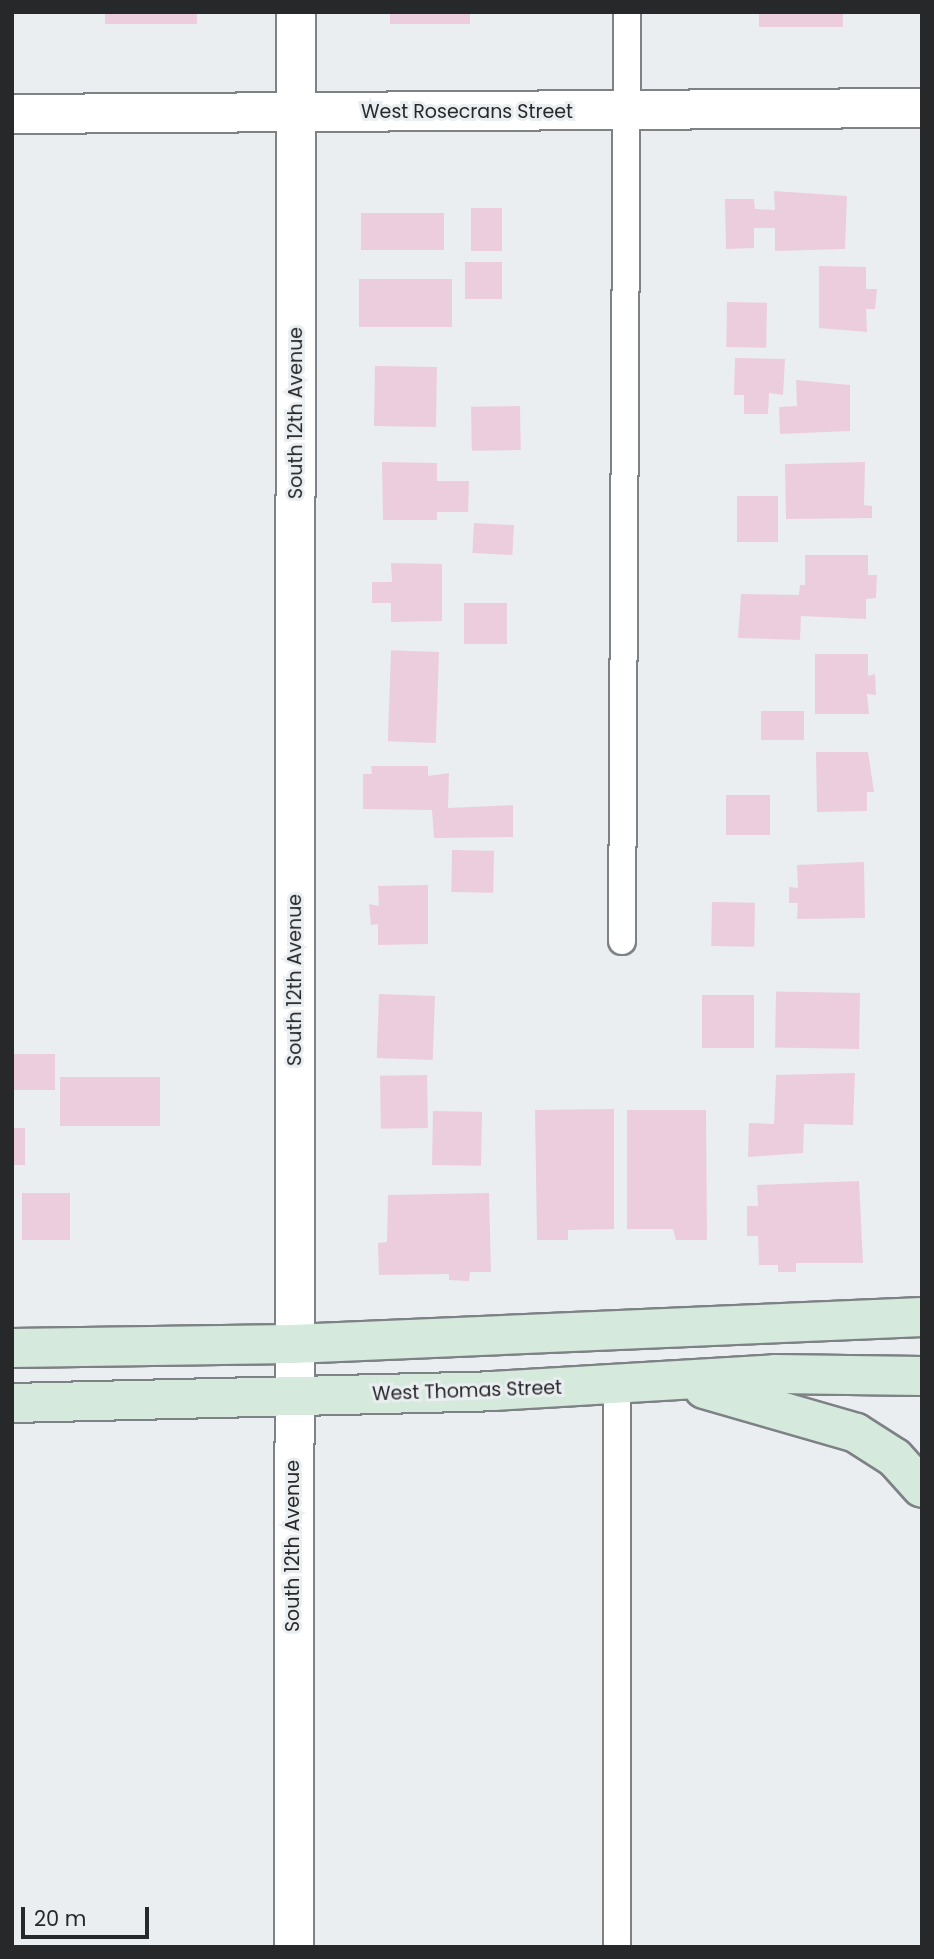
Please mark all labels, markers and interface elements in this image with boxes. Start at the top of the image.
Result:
street label: West Rosecrans Street [361,101,573,123]
street label: South 12th Avenue [285,327,307,499]
street label: South 12th Avenue [284,894,306,1066]
street label: West Thomas Street [372,1376,562,1406]
street label: South 12th Avenue [282,1460,304,1632]
scale bar [24,1892,152,1936]
text: 20 m [34,1904,87,1933]

